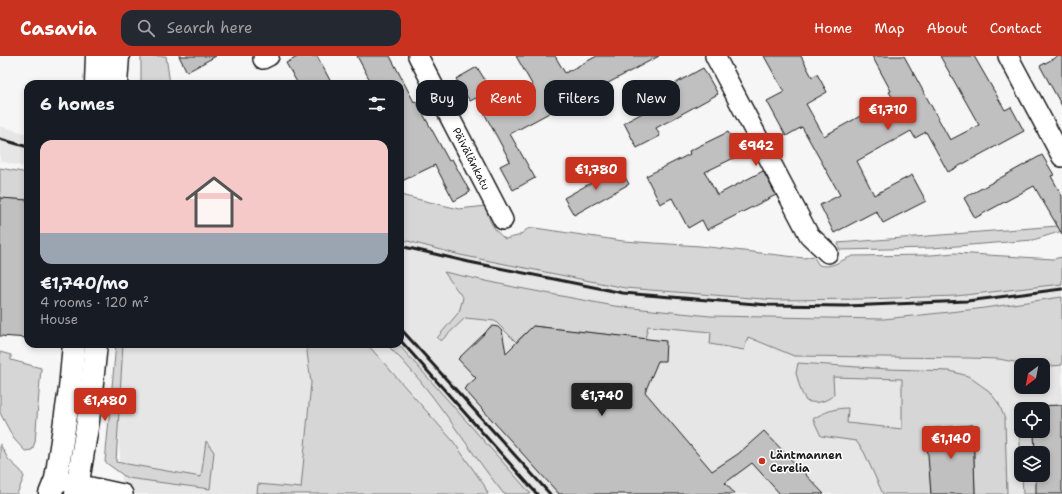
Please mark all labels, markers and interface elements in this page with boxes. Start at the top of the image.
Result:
search box [121,10,401,46]
text: Casavia [20,16,97,41]
icon: search [135,17,157,39]
text: Search here [167,18,252,38]
text: Home [814,19,853,37]
text: Map [875,19,905,37]
text: About [927,19,968,37]
text: Contact [990,19,1042,37]
chip: Buy [416,80,468,116]
chip: Rent [476,80,536,116]
chip: Filters [544,80,614,116]
chip: New [622,80,680,116]
text: 6 homes [40,93,115,115]
icon: filters [366,93,388,115]
pin: €1,710 [855,97,921,131]
text: €1,710 [868,101,908,118]
street label: Päivälänkatu [449,125,493,193]
pin: €942 [732,133,780,167]
text: €942 [738,137,774,154]
pin: €1,780 [563,157,629,191]
text: €1,780 [574,161,618,178]
icon: home [178,166,250,238]
text: €1,740/mo [40,272,129,294]
text: 4 rooms · 120 m² [40,294,149,311]
text: House [40,311,78,328]
north arrow [1014,358,1050,394]
map controls [1014,358,1050,482]
pin: €1,740 [569,383,635,417]
text: €1,740 [580,387,624,404]
pin: €1,480 [72,388,138,422]
text: €1,480 [83,392,127,409]
button: locate [1014,402,1050,438]
pin: €1,140 [918,426,984,460]
text: €1,140 [931,430,971,447]
button: layers [1014,446,1050,482]
place label: Läntmannen Cerelia [770,448,843,476]
marker: Läntmannen Cerelia [757,456,767,466]

